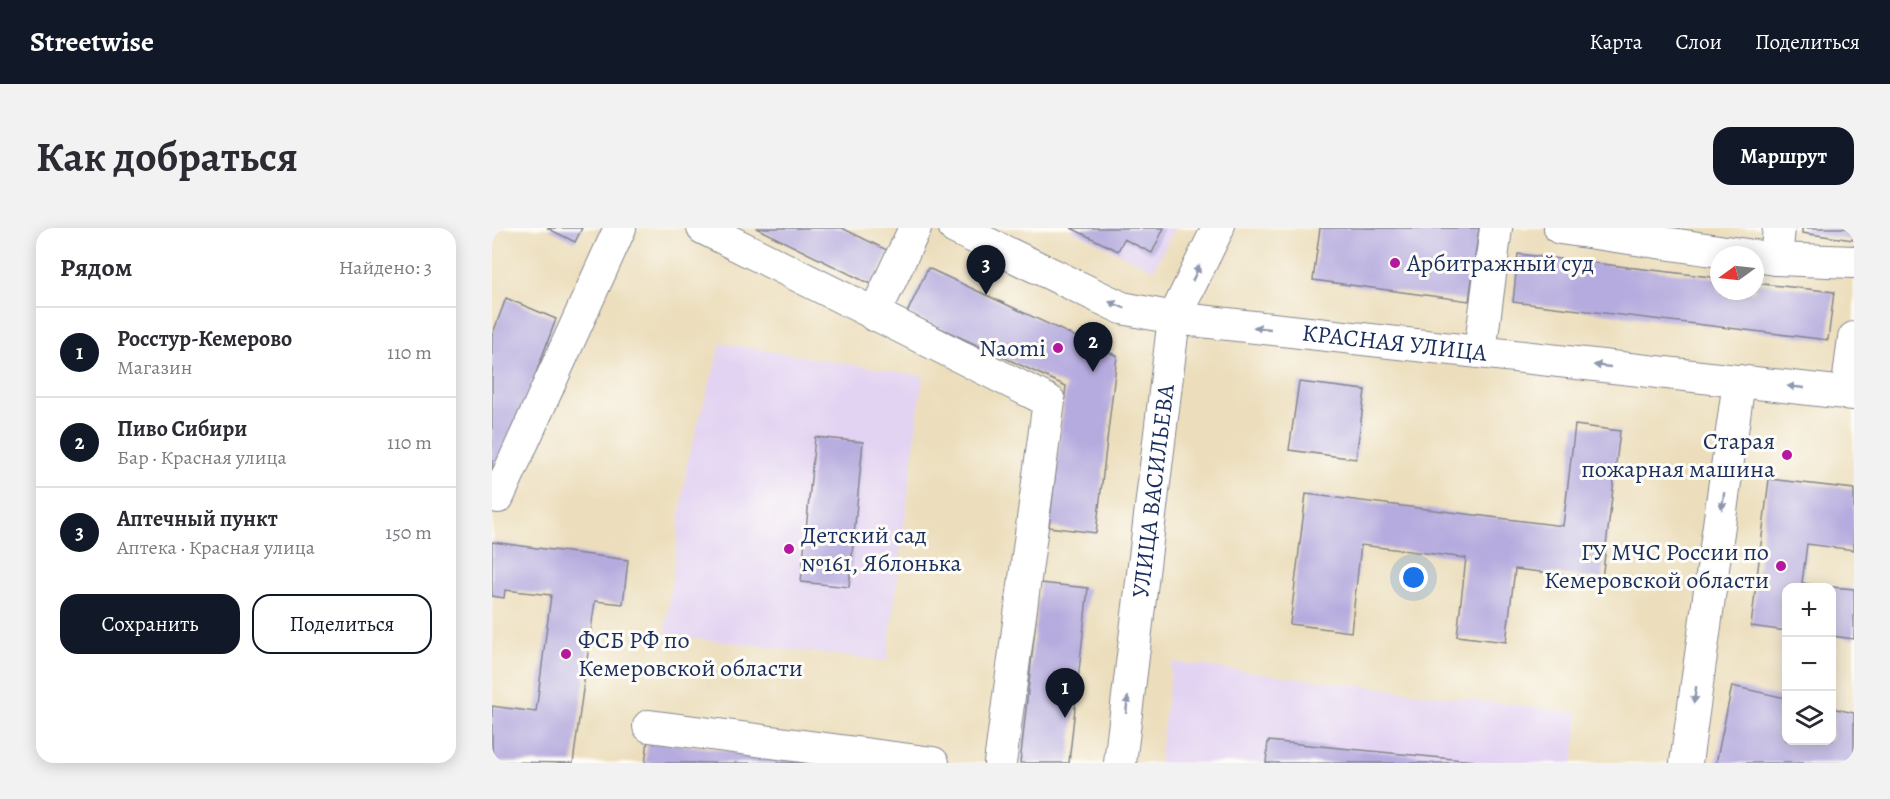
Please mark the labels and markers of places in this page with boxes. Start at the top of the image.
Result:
pin: 3 [966,245,1006,295]
place label: Арбитражный суд [1406,247,1594,279]
marker: Арбитражный суд [1388,256,1402,270]
pin: 2 [1074,322,1112,372]
place label: Naomi [979,332,1046,364]
marker: Naomi [1051,341,1065,355]
place label: Старая пожарная машина [1581,425,1775,485]
marker: Старая пожарная машина [1780,448,1794,462]
place label: Детский сад №161, Яблонька [801,519,962,579]
place label: ГУ МЧС России по Кемеровской области [1544,536,1769,596]
marker: Детский сад №161, Яблонька [782,542,796,556]
marker: ГУ МЧС России по Кемеровской области [1774,559,1788,573]
place label: ФСБ РФ по Кемеровской области [578,624,803,684]
marker: ФСБ РФ по Кемеровской области [559,647,573,661]
pin: 1 [1046,668,1084,718]

